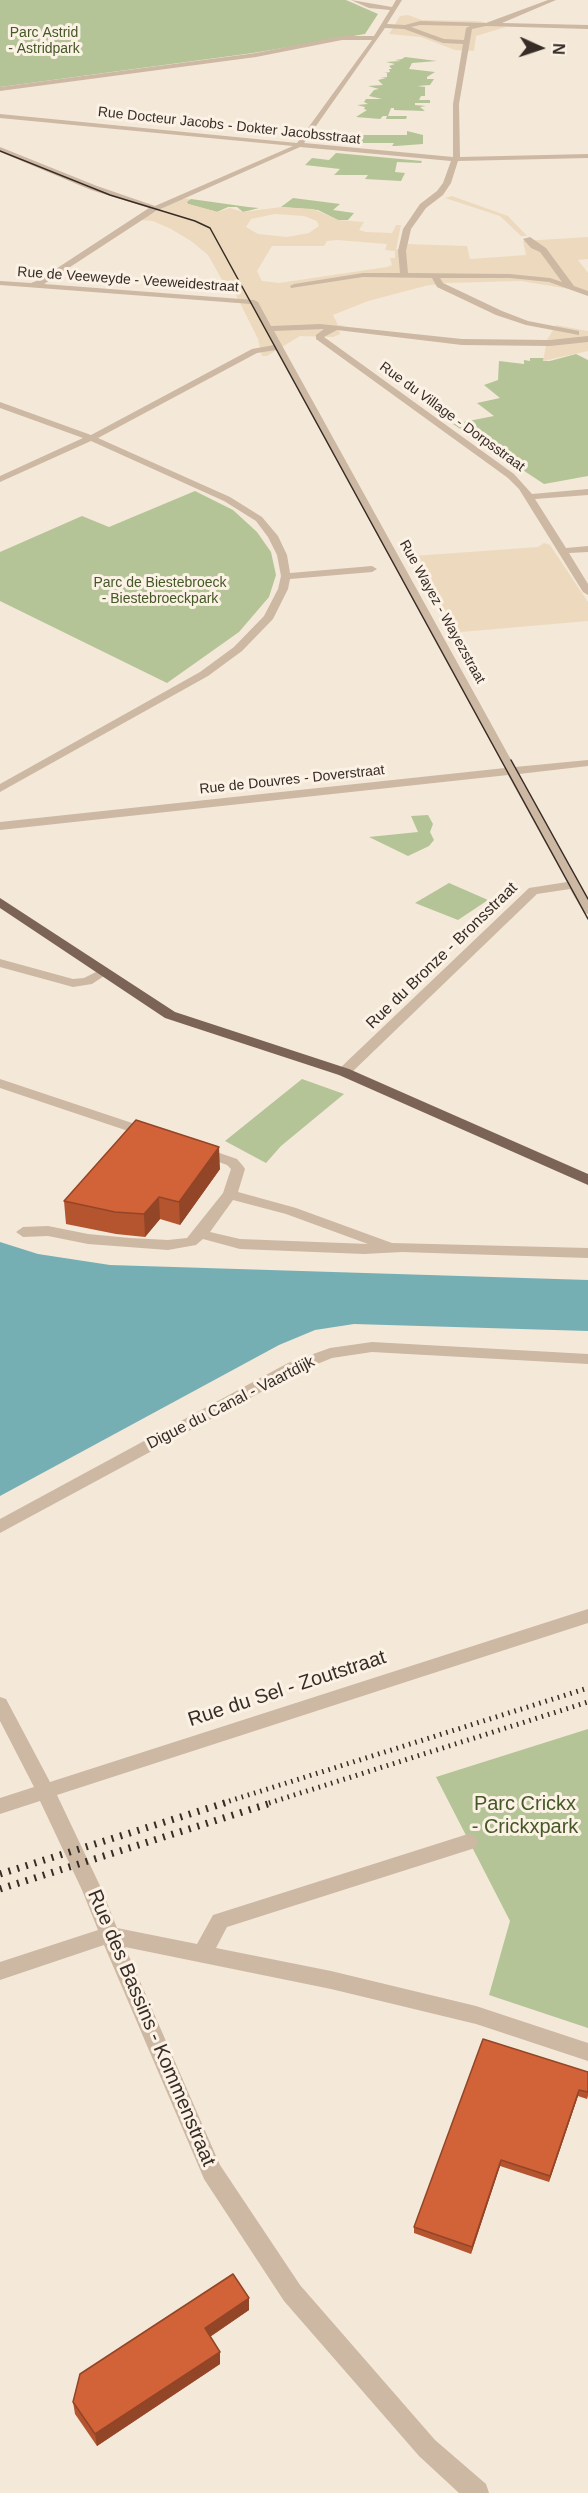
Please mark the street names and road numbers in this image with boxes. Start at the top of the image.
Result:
street label: Rue Docteur Jacobs - Dokter Jacobsstraat [97,104,361,148]
street label: Rue de Veeweyde - Veeweidestraat [17,264,239,296]
street label: Rue du Village - Dorpsstraat [376,359,528,475]
street label: Rue Wayez - Wayezstraat [395,537,489,687]
street label: Rue de Douvres - Doverstraat [199,762,385,798]
street label: Rue du Bronze - Bronsstraat [362,879,522,1033]
street label: Digue du Canal - Vaartdijk [144,1352,318,1454]
street label: Rue du Sel - Zoutstraat [185,1646,389,1732]
street label: Rue des Bassins - Kommenstraat [82,1886,220,2170]

